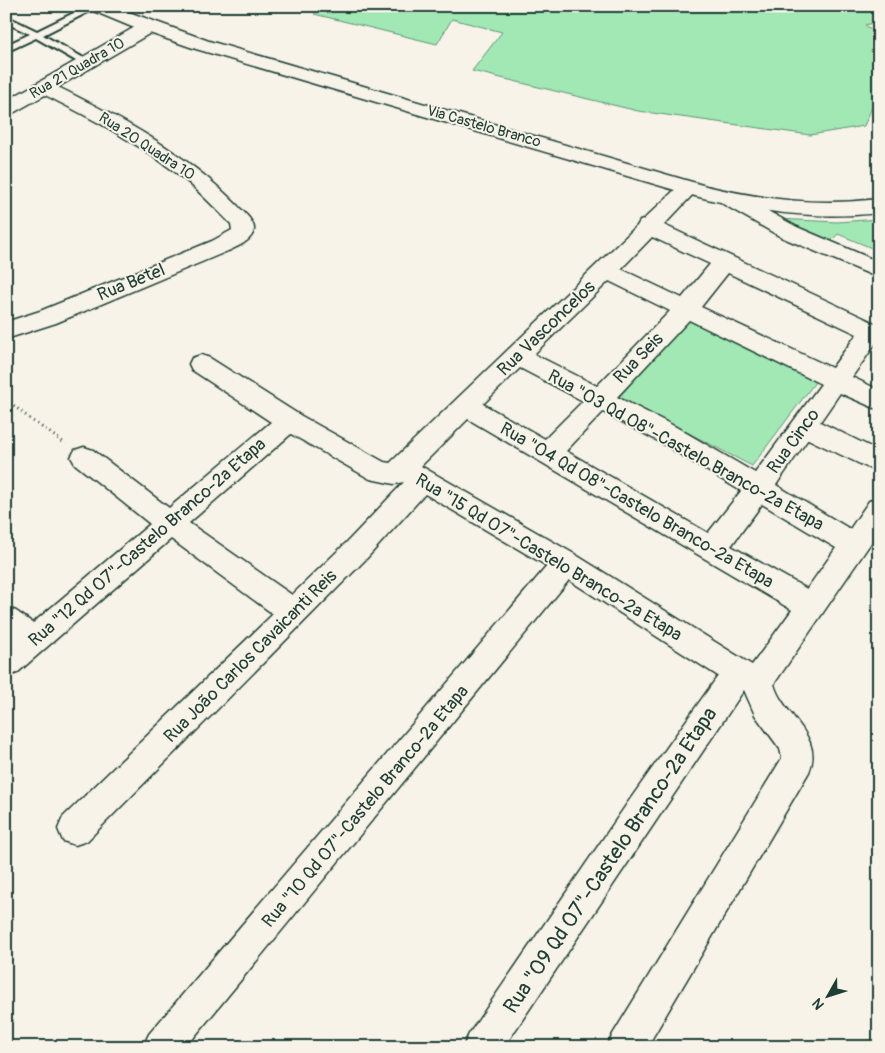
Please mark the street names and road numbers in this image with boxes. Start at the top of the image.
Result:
street label: Rua 21 Quadra 10 [26,34,128,103]
street label: Via Castelo Branco [425,101,543,152]
street label: Rua 20 Quadra 10 [95,108,198,185]
street label: Rua Betel [94,258,169,306]
street label: Rua Vasconcelos [492,276,600,381]
street label: Rua Seis [608,328,668,389]
street label: Rua "03 Qd 08"-Castelo Branco-2ª Etapa [544,365,828,536]
street label: Rua Cinco [762,404,825,478]
street label: Rua "04 Qd 08"-Castelo Branco-2ª Etapa [496,417,778,594]
street label: Rua "12 Qd 07"-Castelo Branco-2ª Etapa [24,433,271,652]
street label: Rua "15 Qd 07"-Castelo Branco-2ª Etapa [411,468,686,646]
street label: Rua João Carlos Cavaicanti Reis [159,565,342,748]
street label: Rua "10 Qd 07"-Castelo Branco-2ª Etapa [257,680,474,932]
street label: Rua "09 Qd 07"-Castelo Branco-2ª Etapa [497,702,723,1019]

